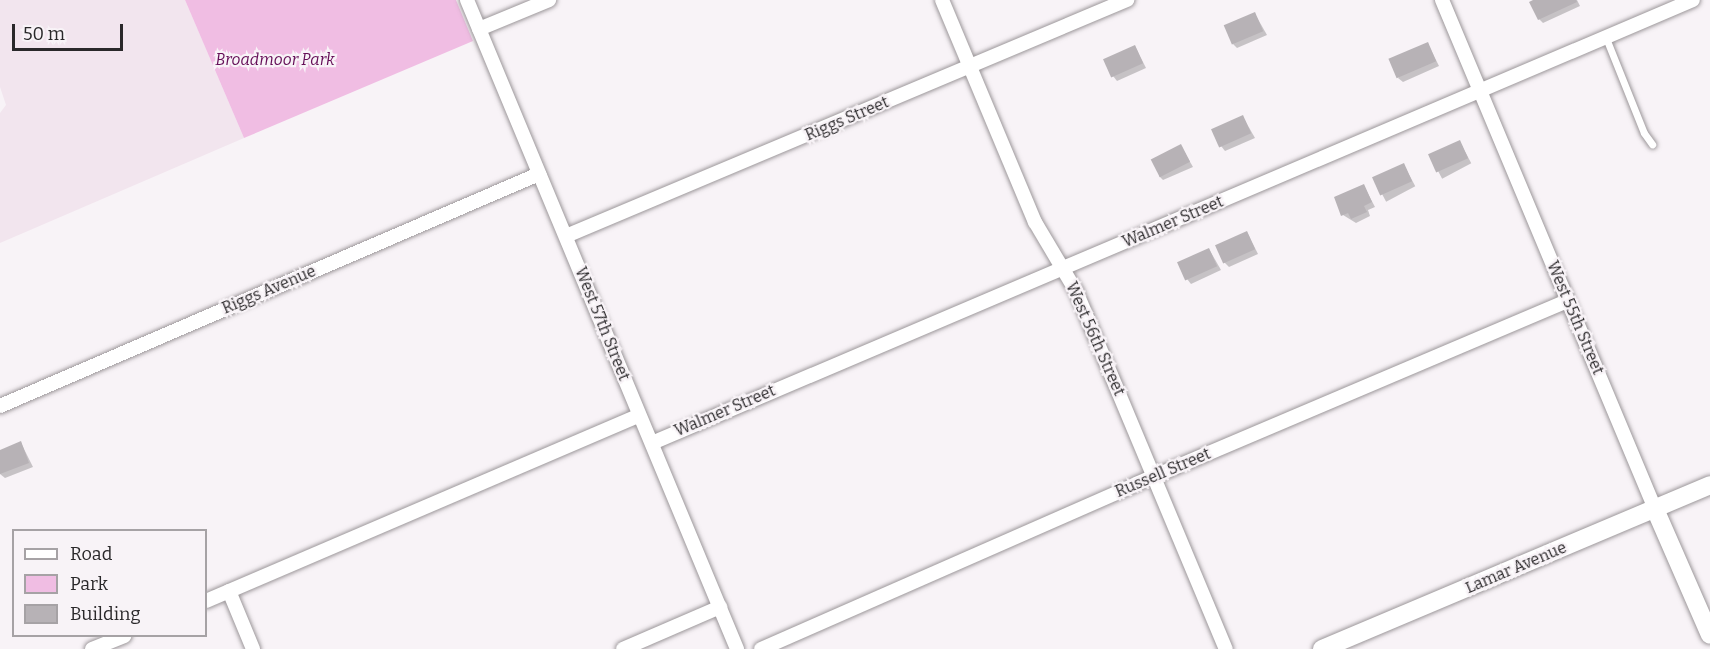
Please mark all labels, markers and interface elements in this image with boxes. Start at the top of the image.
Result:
scale bar [15,12,126,50]
text: 50 m [23,23,65,45]
park label: Broadmoor Park [215,50,335,70]
street label: Riggs Street [802,93,892,145]
street label: Walmer Street [1120,192,1226,252]
street label: West 55th Street [1542,258,1608,378]
street label: Riggs Avenue [219,262,319,318]
street label: West 57th Street [570,264,634,384]
street label: West 56th Street [1061,279,1129,399]
street label: Walmer Street [672,381,778,441]
street label: Russell Street [1112,444,1214,502]
legend [12,529,207,637]
street label: Lamar Avenue [1463,538,1569,598]
text: Road [70,543,112,565]
text: Park [70,573,108,595]
text: Building [70,603,141,625]

